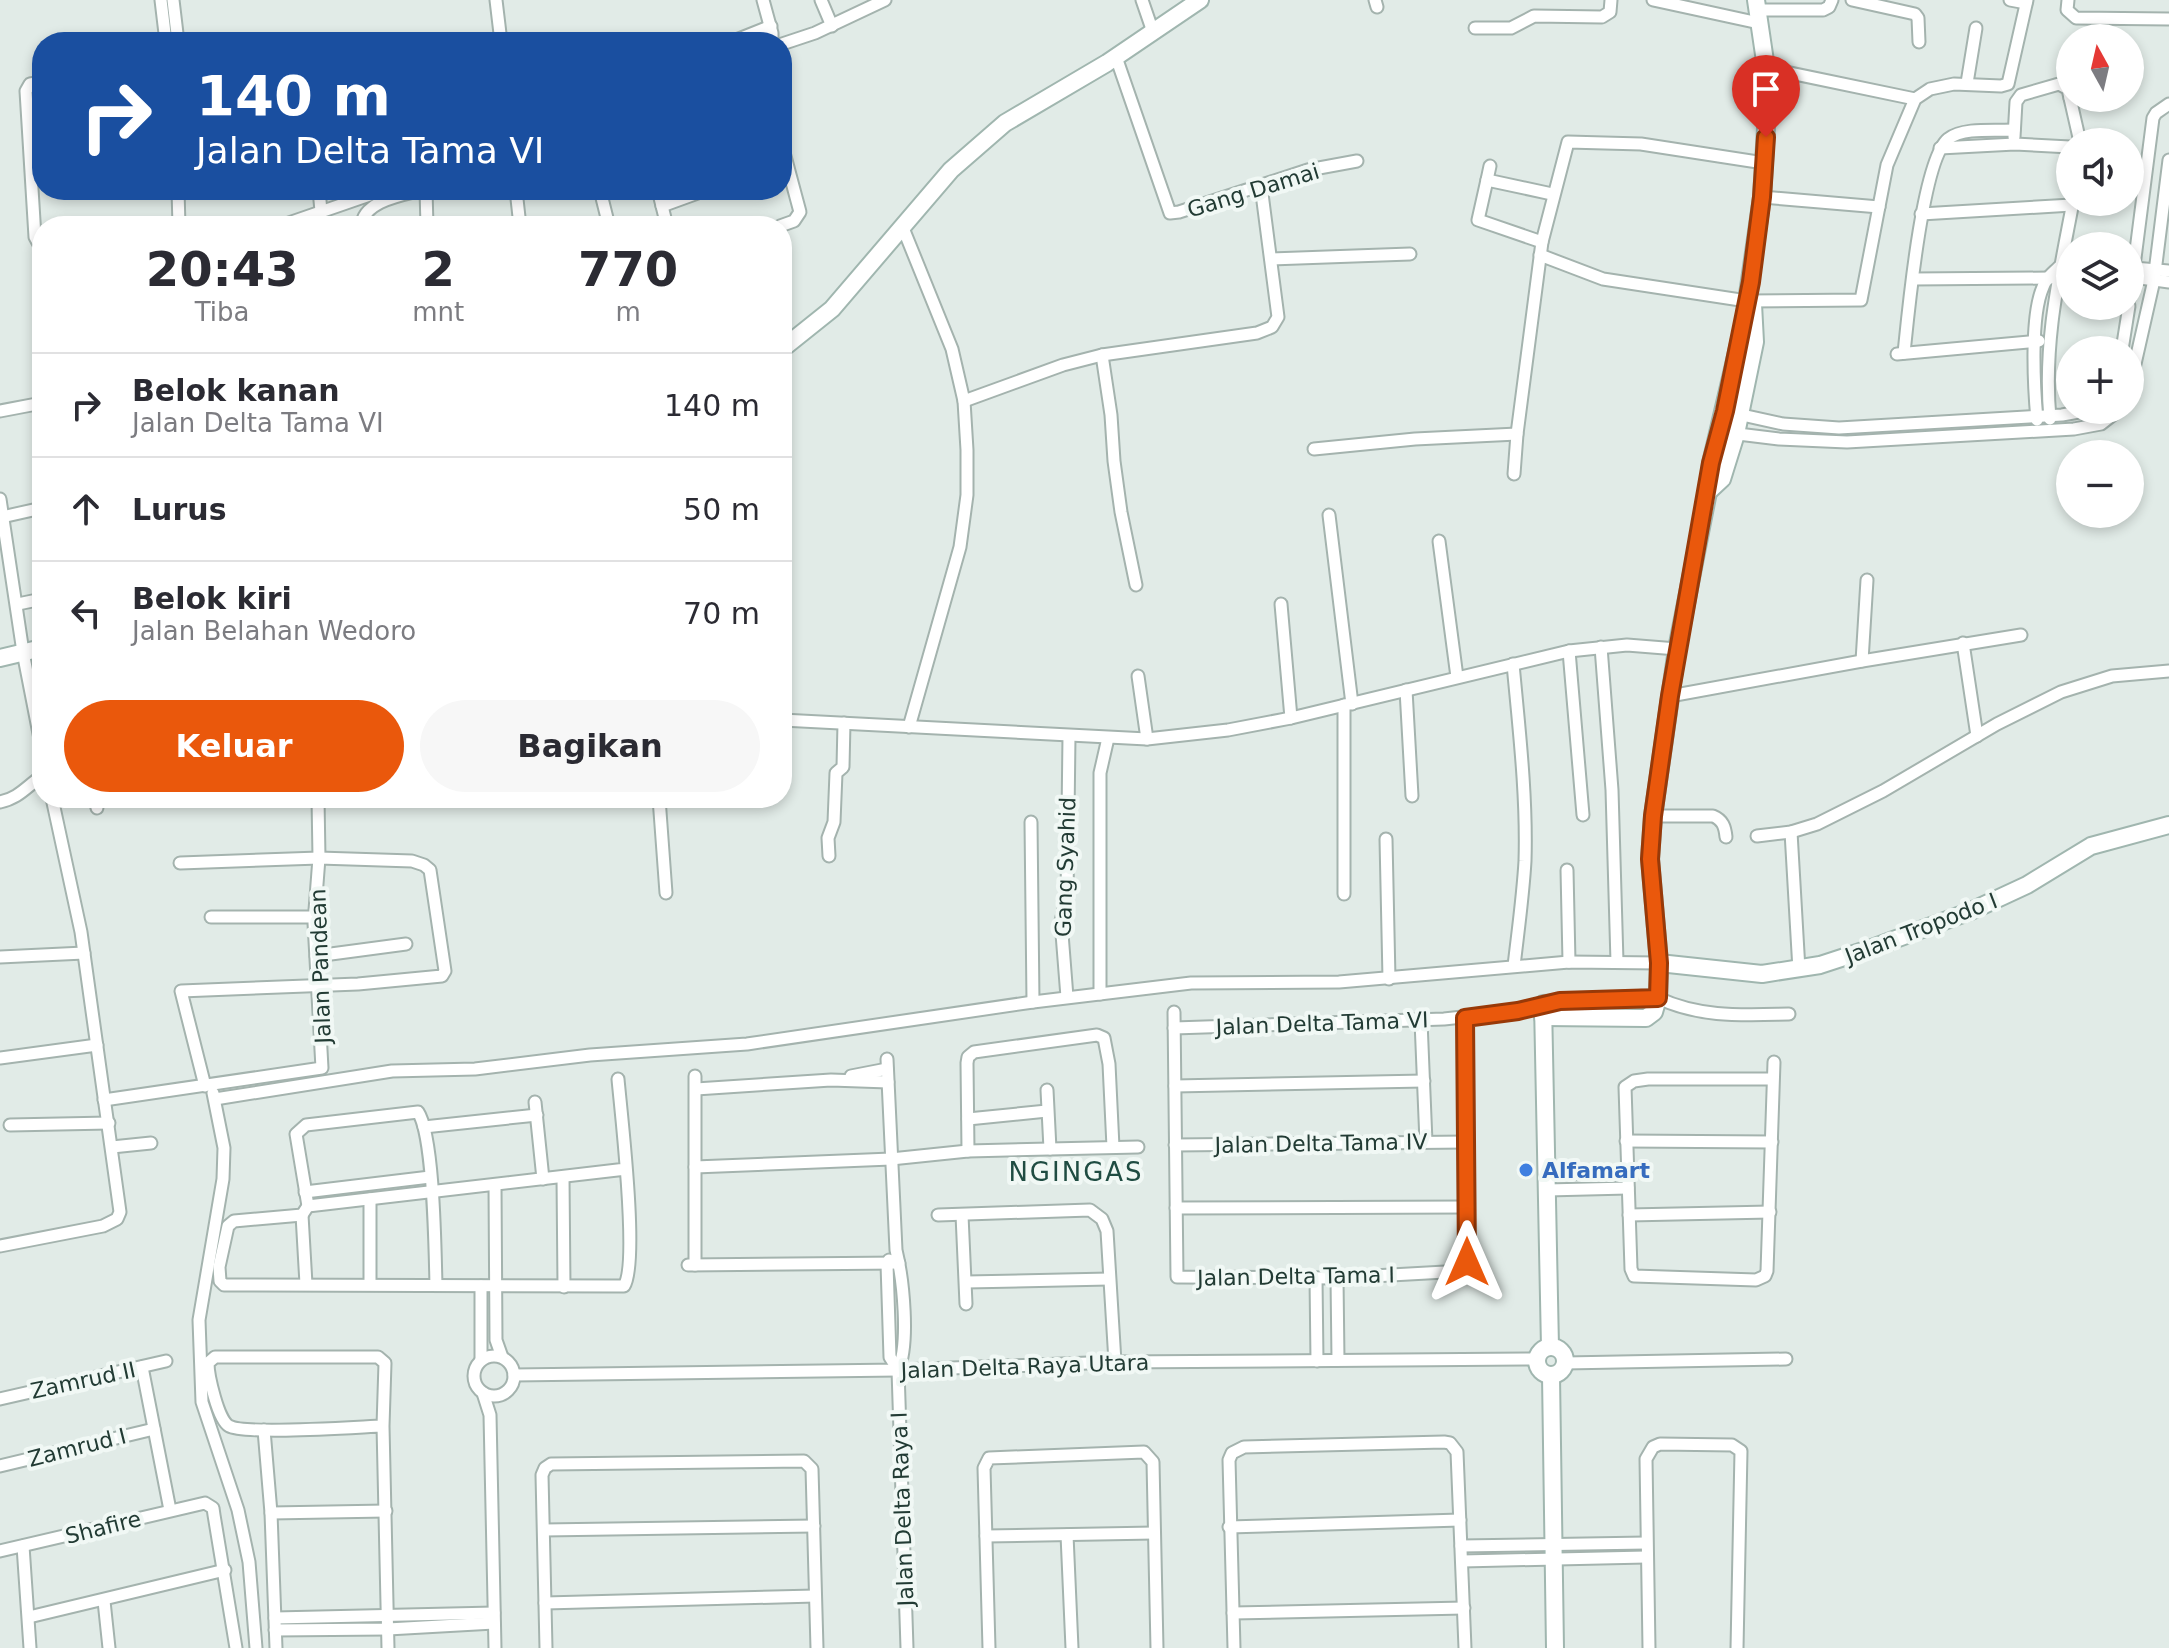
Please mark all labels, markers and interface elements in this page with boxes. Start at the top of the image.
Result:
north arrow [2056,24,2144,112]
map controls [2056,24,2144,528]
pin [1732,55,1800,137]
text: 140 m [196,63,391,128]
icon: right [64,64,168,168]
icon: arrive [1744,67,1788,111]
button: sound [2056,128,2144,216]
text: Jalan Delta Tama VI [196,130,544,171]
street label: Gang Damai [1184,159,1322,222]
button: layers [2056,232,2144,320]
text: 20:43 [146,241,299,297]
text: 2 [422,241,455,297]
text: 770 [578,241,678,297]
text: Tiba [195,297,250,327]
text: mnt [412,297,464,327]
text: m [615,297,641,327]
button: + [2056,336,2144,424]
text: Belok kanan [132,373,340,408]
icon: right [64,383,108,427]
text: 140 m [664,388,760,423]
text: Jalan Delta Tama VI [132,408,384,438]
button: − [2056,440,2144,528]
icon: ahead [64,487,108,531]
text: Lurus [132,492,226,527]
text: 50 m [683,492,760,527]
text: Belok kiri [132,581,292,616]
icon: left [64,591,108,635]
text: 70 m [683,596,760,631]
text: Jalan Belahan Wedoro [132,616,416,646]
button: Keluar [64,700,404,792]
button: Bagikan [420,700,760,792]
street label: Gang Syahid [1051,797,1080,937]
street label: Jalan Pandean [305,888,336,1046]
street label: Jalan Tropodo I [1840,888,2001,970]
street label: Jalan Delta Tama VI [1213,1007,1429,1040]
street label: Jalan Delta Tama IV [1212,1129,1428,1158]
district label: NGINGAS [1008,1157,1144,1187]
place label: Alfamart [1542,1158,1651,1183]
marker: Alfamart [1517,1161,1535,1179]
position arrow [1425,1220,1509,1304]
street label: Jalan Delta Tama I [1195,1262,1395,1291]
street label: Jalan Delta Raya Utara [898,1350,1150,1383]
street label: Zamrud II [28,1357,138,1404]
street label: Jalan Delta Raya I [887,1411,918,1609]
street label: Zamrud I [25,1423,129,1472]
street label: Shafire [63,1506,144,1549]

